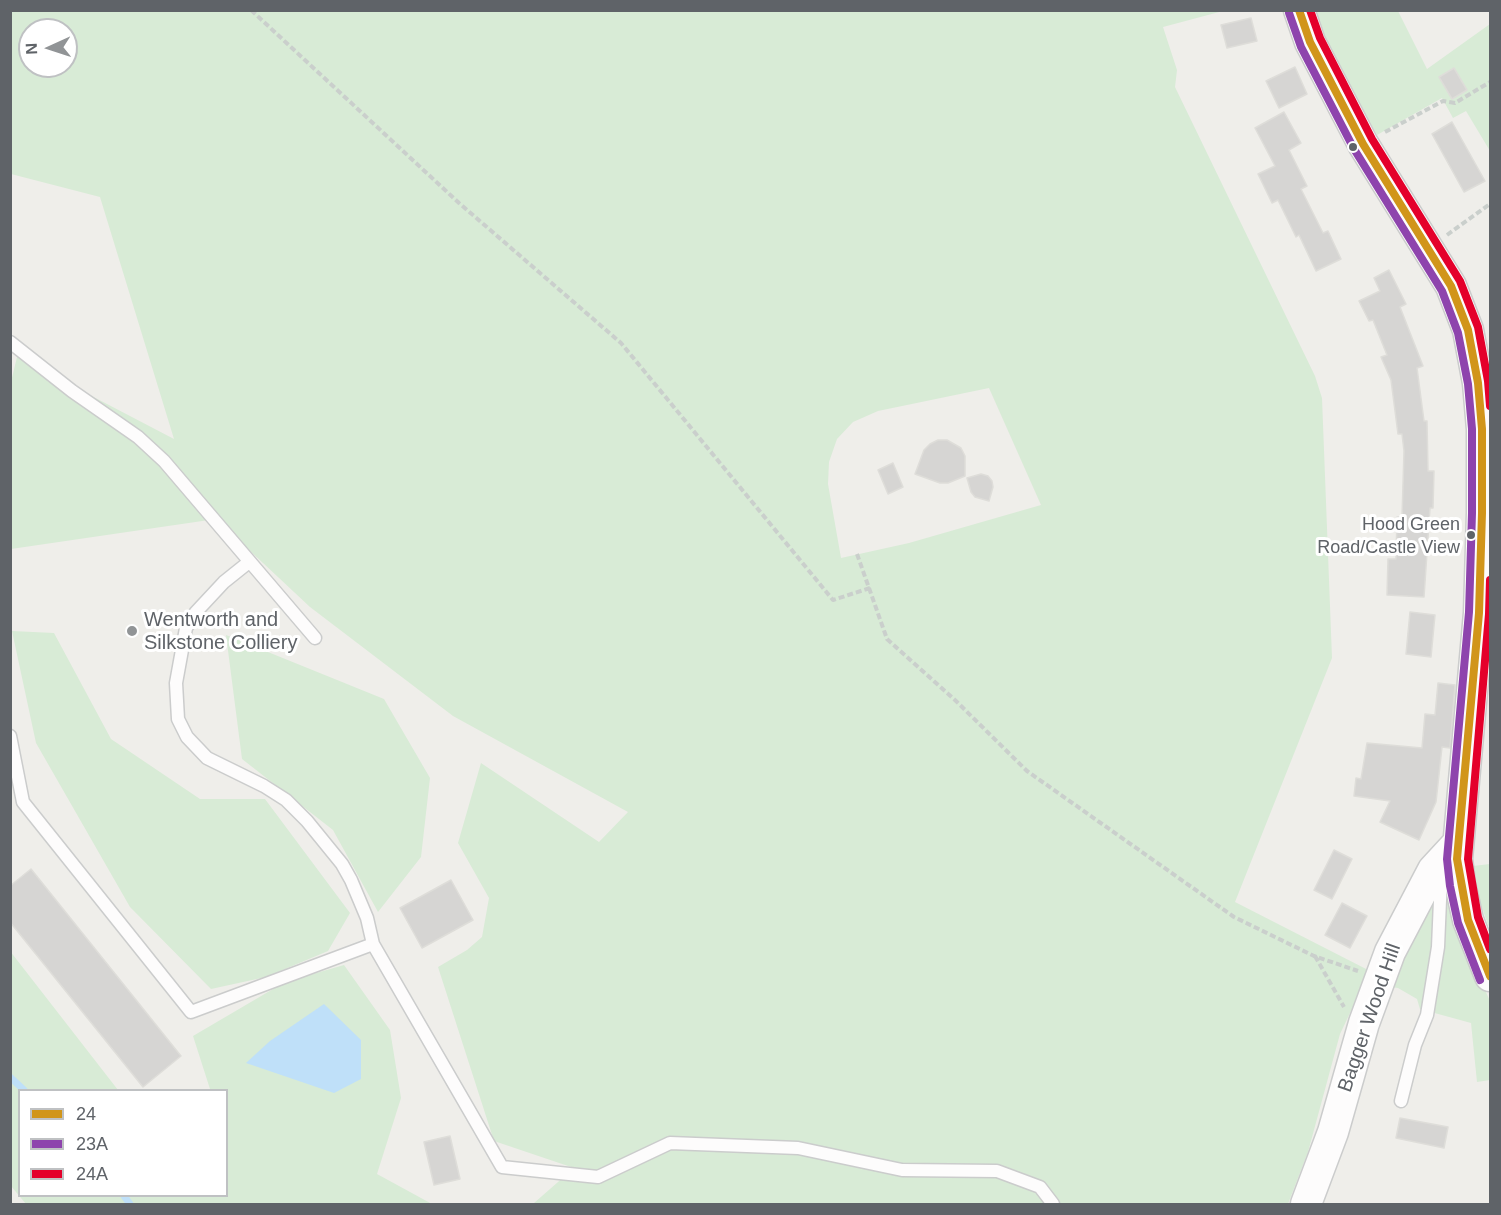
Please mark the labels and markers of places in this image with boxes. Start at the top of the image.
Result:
unlabelled marker [1347,141,1359,153]
place label: Hood Green Road/Castle View [1317,514,1460,556]
marker: Hood Green Road/Castle View [1465,529,1477,541]
place label: Wentworth and Silkstone Colliery [144,608,297,655]
marker: Wentworth and Silkstone Colliery [125,624,139,638]

